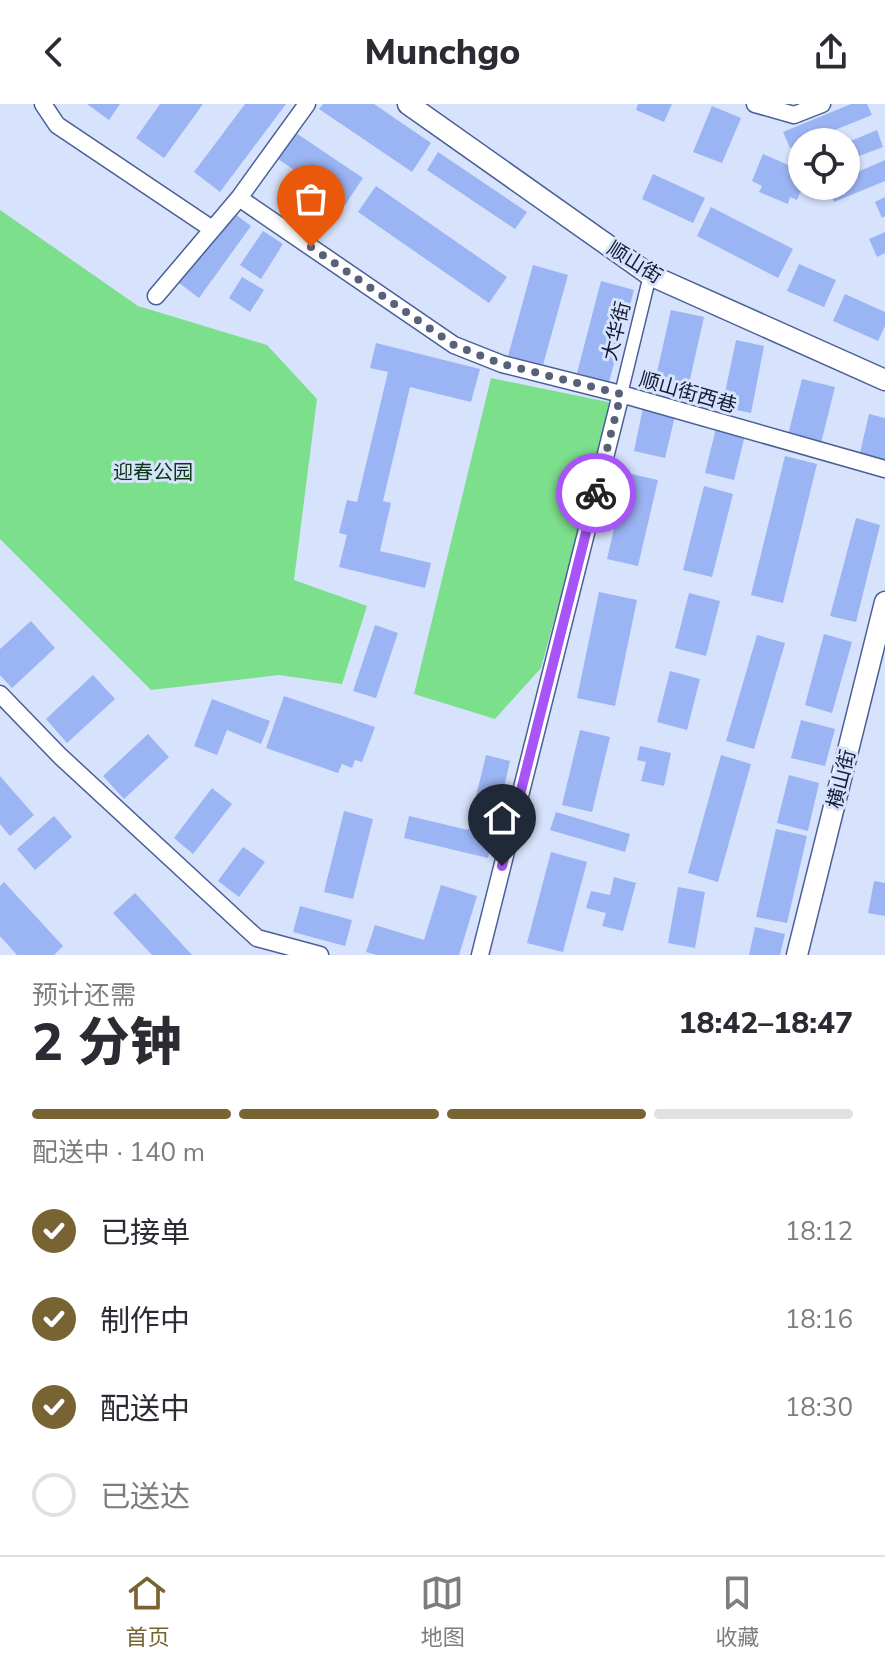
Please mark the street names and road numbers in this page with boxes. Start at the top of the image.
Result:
street label: 顺山街 [602,235,667,290]
street label: 大华街 [596,299,637,363]
street label: 顺山街西巷 [636,366,740,419]
street label: 横山街 [821,747,862,811]

